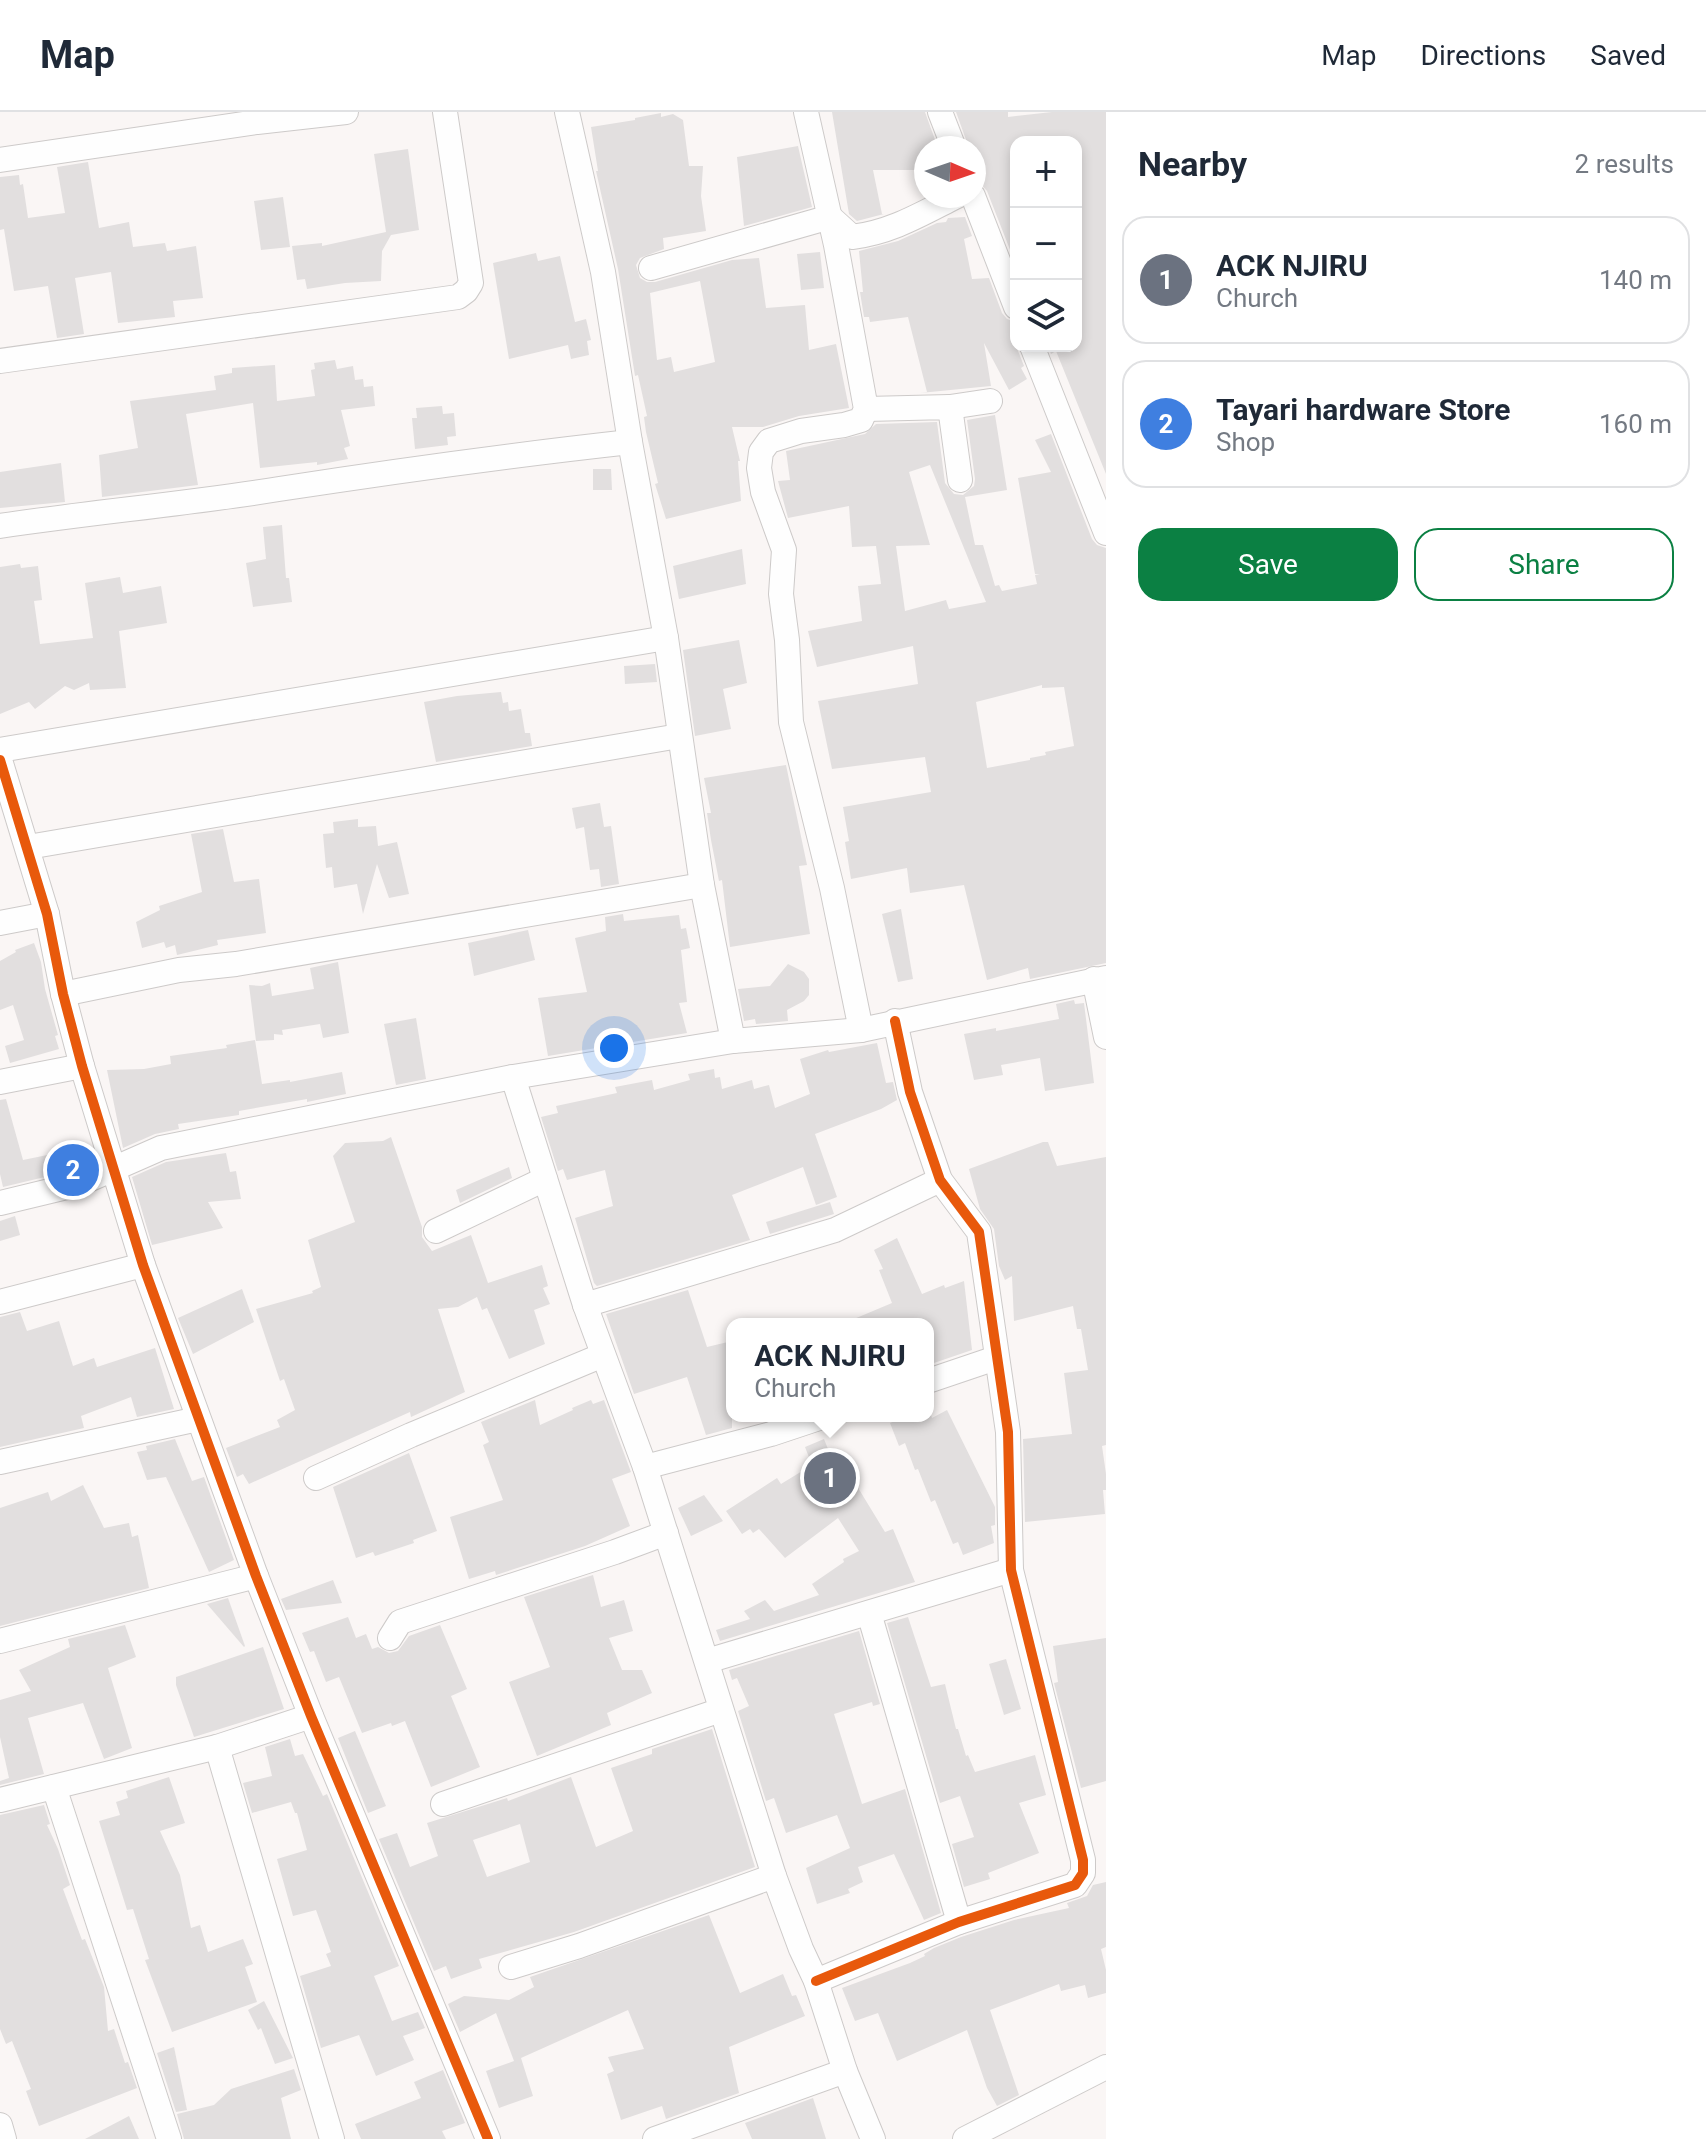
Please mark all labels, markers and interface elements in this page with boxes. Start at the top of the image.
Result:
text: Map [40,33,115,77]
text: Map [1321,39,1377,72]
text: Directions [1421,39,1546,72]
text: Saved [1590,39,1666,72]
north arrow [914,136,986,208]
map controls [1010,136,1082,352]
button: + [1010,136,1082,208]
text: Nearby [1138,144,1247,184]
text: 2 results [1575,149,1674,179]
button: − [1010,208,1082,280]
text: ACK NJIRU [1216,248,1368,283]
text: 1 [1159,265,1173,295]
text: 140 m [1599,265,1672,295]
button: layers [1010,280,1082,352]
text: Church [1216,283,1298,313]
text: Tayari hardware Store [1216,392,1511,427]
text: 2 [1159,409,1173,439]
text: 160 m [1599,409,1672,439]
text: Shop [1216,427,1275,457]
button: Save [1138,528,1398,601]
button: Share [1414,528,1674,601]
your location [594,1028,634,1068]
pin: 2 [47,1140,99,1200]
popup [726,1318,934,1422]
text: ACK NJIRU [754,1338,906,1373]
text: Church [754,1373,836,1403]
pin: 1 [804,1448,856,1508]

